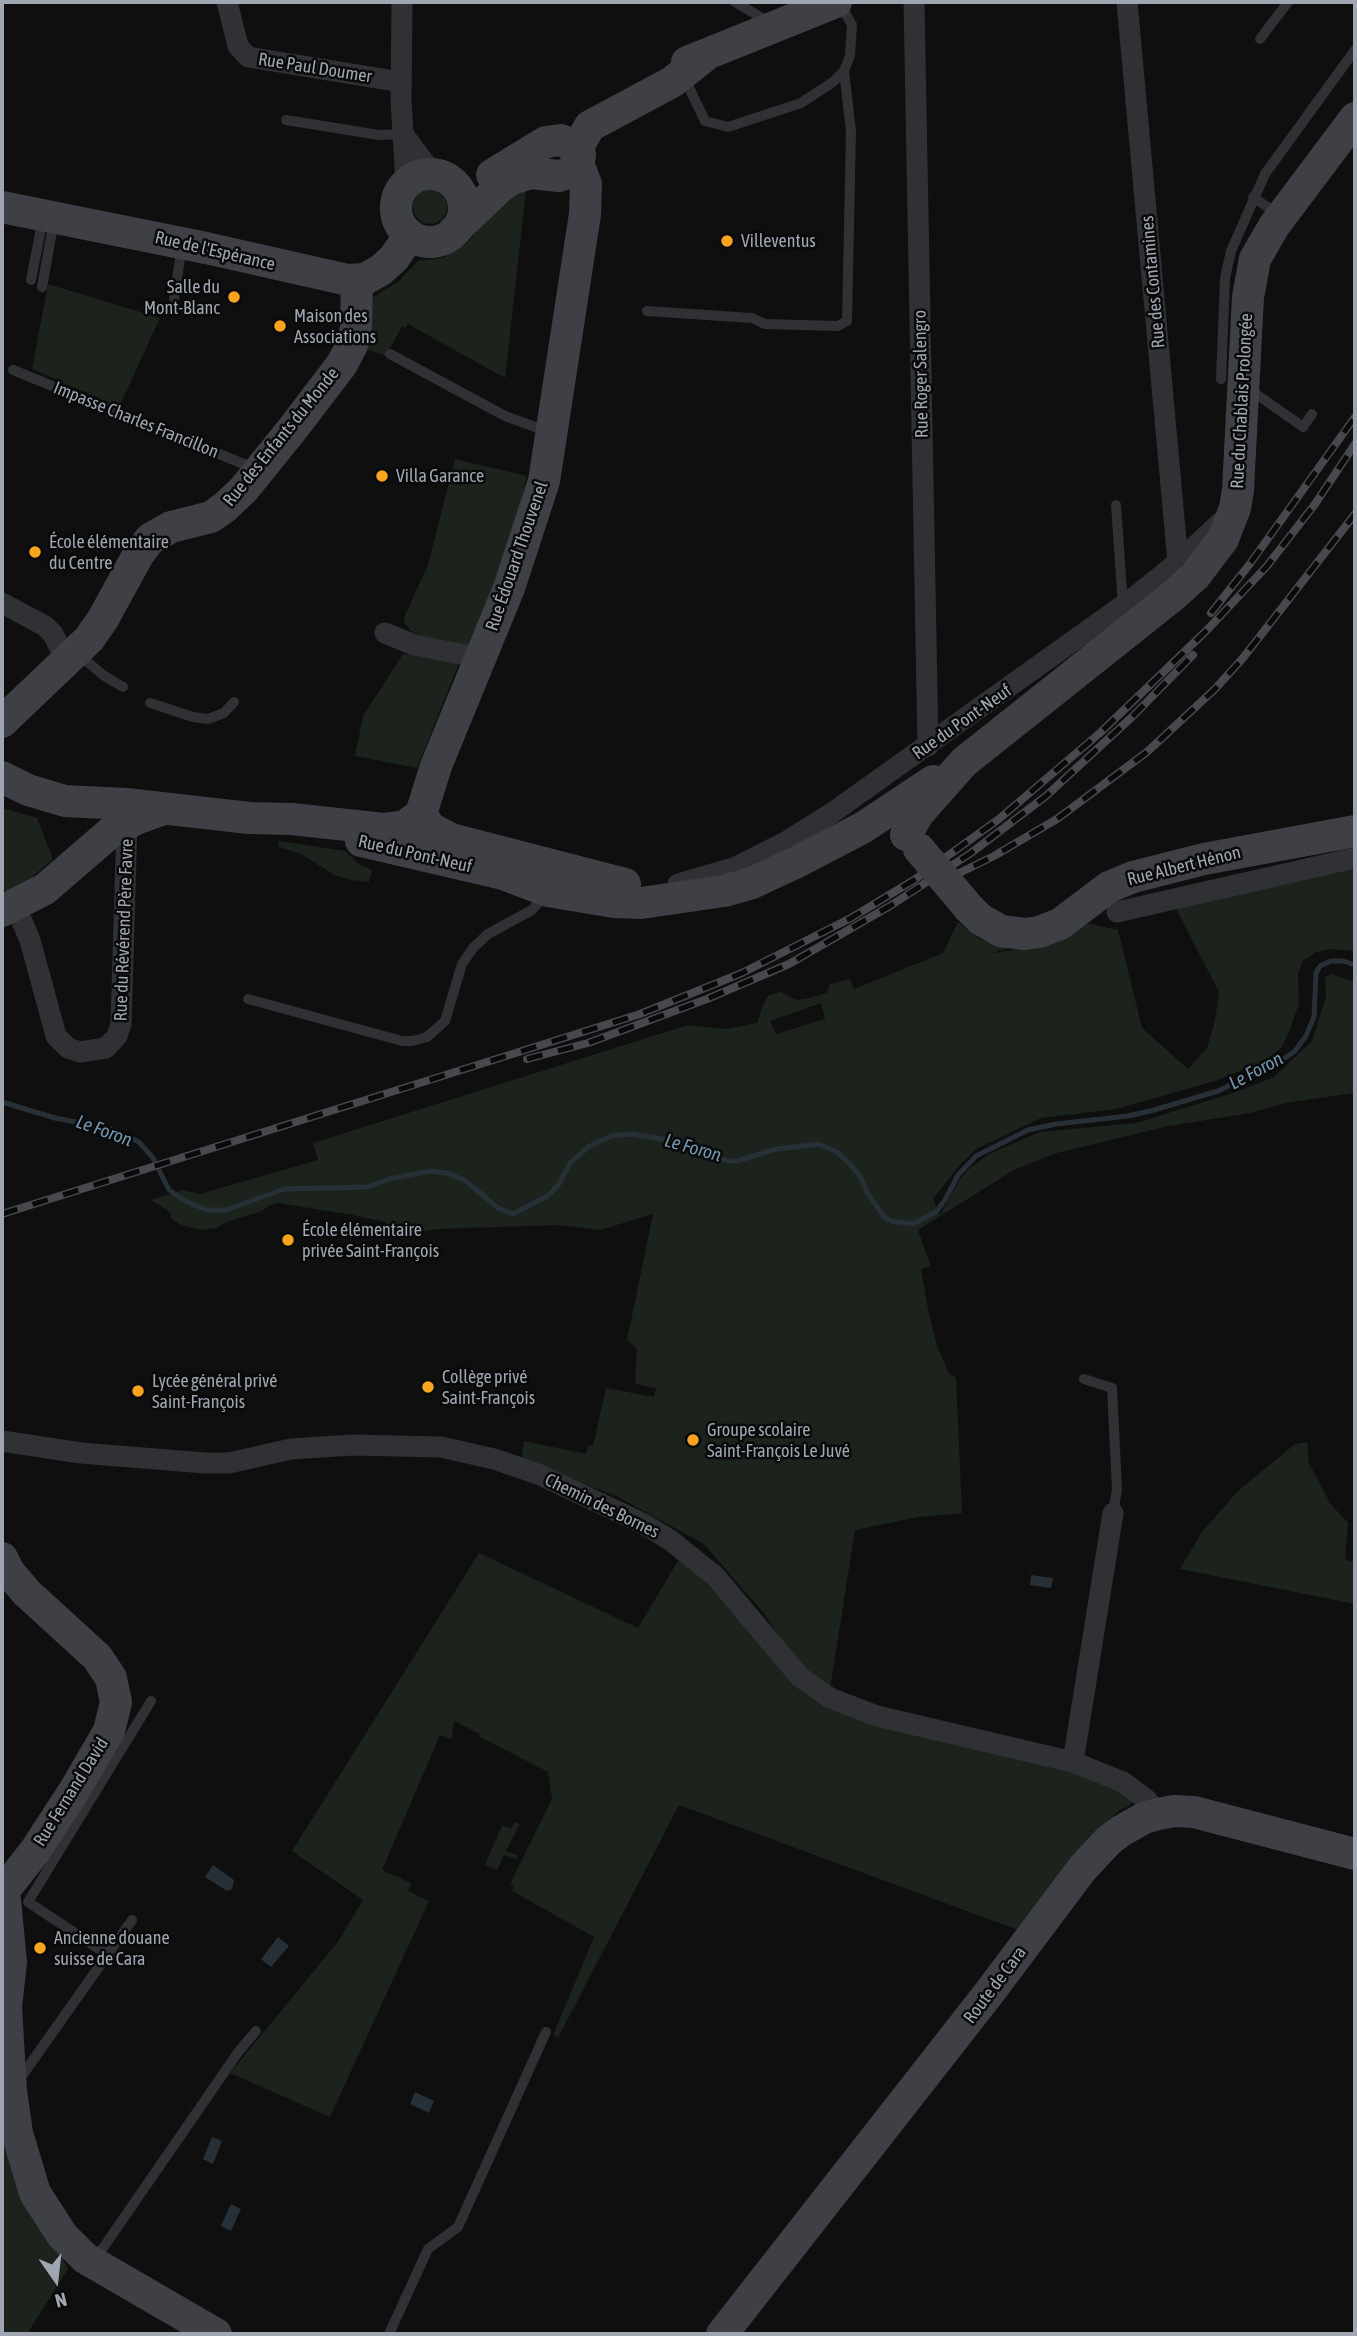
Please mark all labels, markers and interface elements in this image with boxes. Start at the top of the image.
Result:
street label: Rue Paul Doumer [257,48,373,88]
street label: Rue des Contamines [1136,215,1170,349]
street label: Rue de l'Espérance [153,227,277,275]
place label: Villeventus [741,230,816,252]
marker: Villeventus [719,233,735,249]
place label: Salle du Mont-Blanc [144,276,220,318]
marker: Salle du Mont-Blanc [226,289,242,305]
place label: Maison des Associations [294,305,376,348]
street label: Rue Roger Salengro [909,310,933,438]
street label: Rue du Chablais Prolongée [1227,313,1257,489]
marker: Maison des Associations [272,318,288,334]
street label: Rue des Enfants du Monde [218,363,344,511]
street label: Impasse Charles Francillon [50,377,222,463]
place label: Villa Garance [396,465,484,487]
marker: Villa Garance [374,468,390,484]
street label: Rue Édouard Thouvenel [481,478,553,634]
place label: École élémentaire du Centre [49,531,169,574]
marker: École élémentaire du Centre [27,544,43,560]
street label: Rue du Pont-Neuf [908,680,1016,764]
street label: Rue du Pont-Neuf [356,830,474,878]
street label: Rue du Révérend Père Favre [110,838,138,1022]
street label: Rue Albert Hénon [1125,841,1243,891]
water label: Le Foron [1225,1047,1287,1095]
water label: Le Foron [73,1110,135,1152]
water label: Le Foron [662,1129,724,1167]
place label: École élémentaire privée Saint-François [302,1219,439,1262]
marker: École élémentaire privée Saint-François [280,1232,296,1248]
place label: Collège privé Saint-François [442,1366,535,1408]
place label: Lycée général privé Saint-François [152,1370,277,1412]
marker: Collège privé Saint-François [420,1379,436,1395]
marker: Lycée général privé Saint-François [130,1383,146,1399]
place label: Groupe scolaire Saint-François Le Juvé [707,1419,850,1462]
marker: Groupe scolaire Saint-François Le Juvé [685,1432,701,1448]
street label: Chemin des Bornes [541,1469,663,1543]
street label: Rue Fernand David [29,1734,113,1850]
place label: Ancienne douane suisse de Cara [54,1927,170,1969]
marker: Ancienne douane suisse de Cara [32,1940,48,1956]
street label: Route de Cara [959,1942,1031,2028]
north arrow [21,2245,91,2315]
text: N [53,2288,69,2312]

